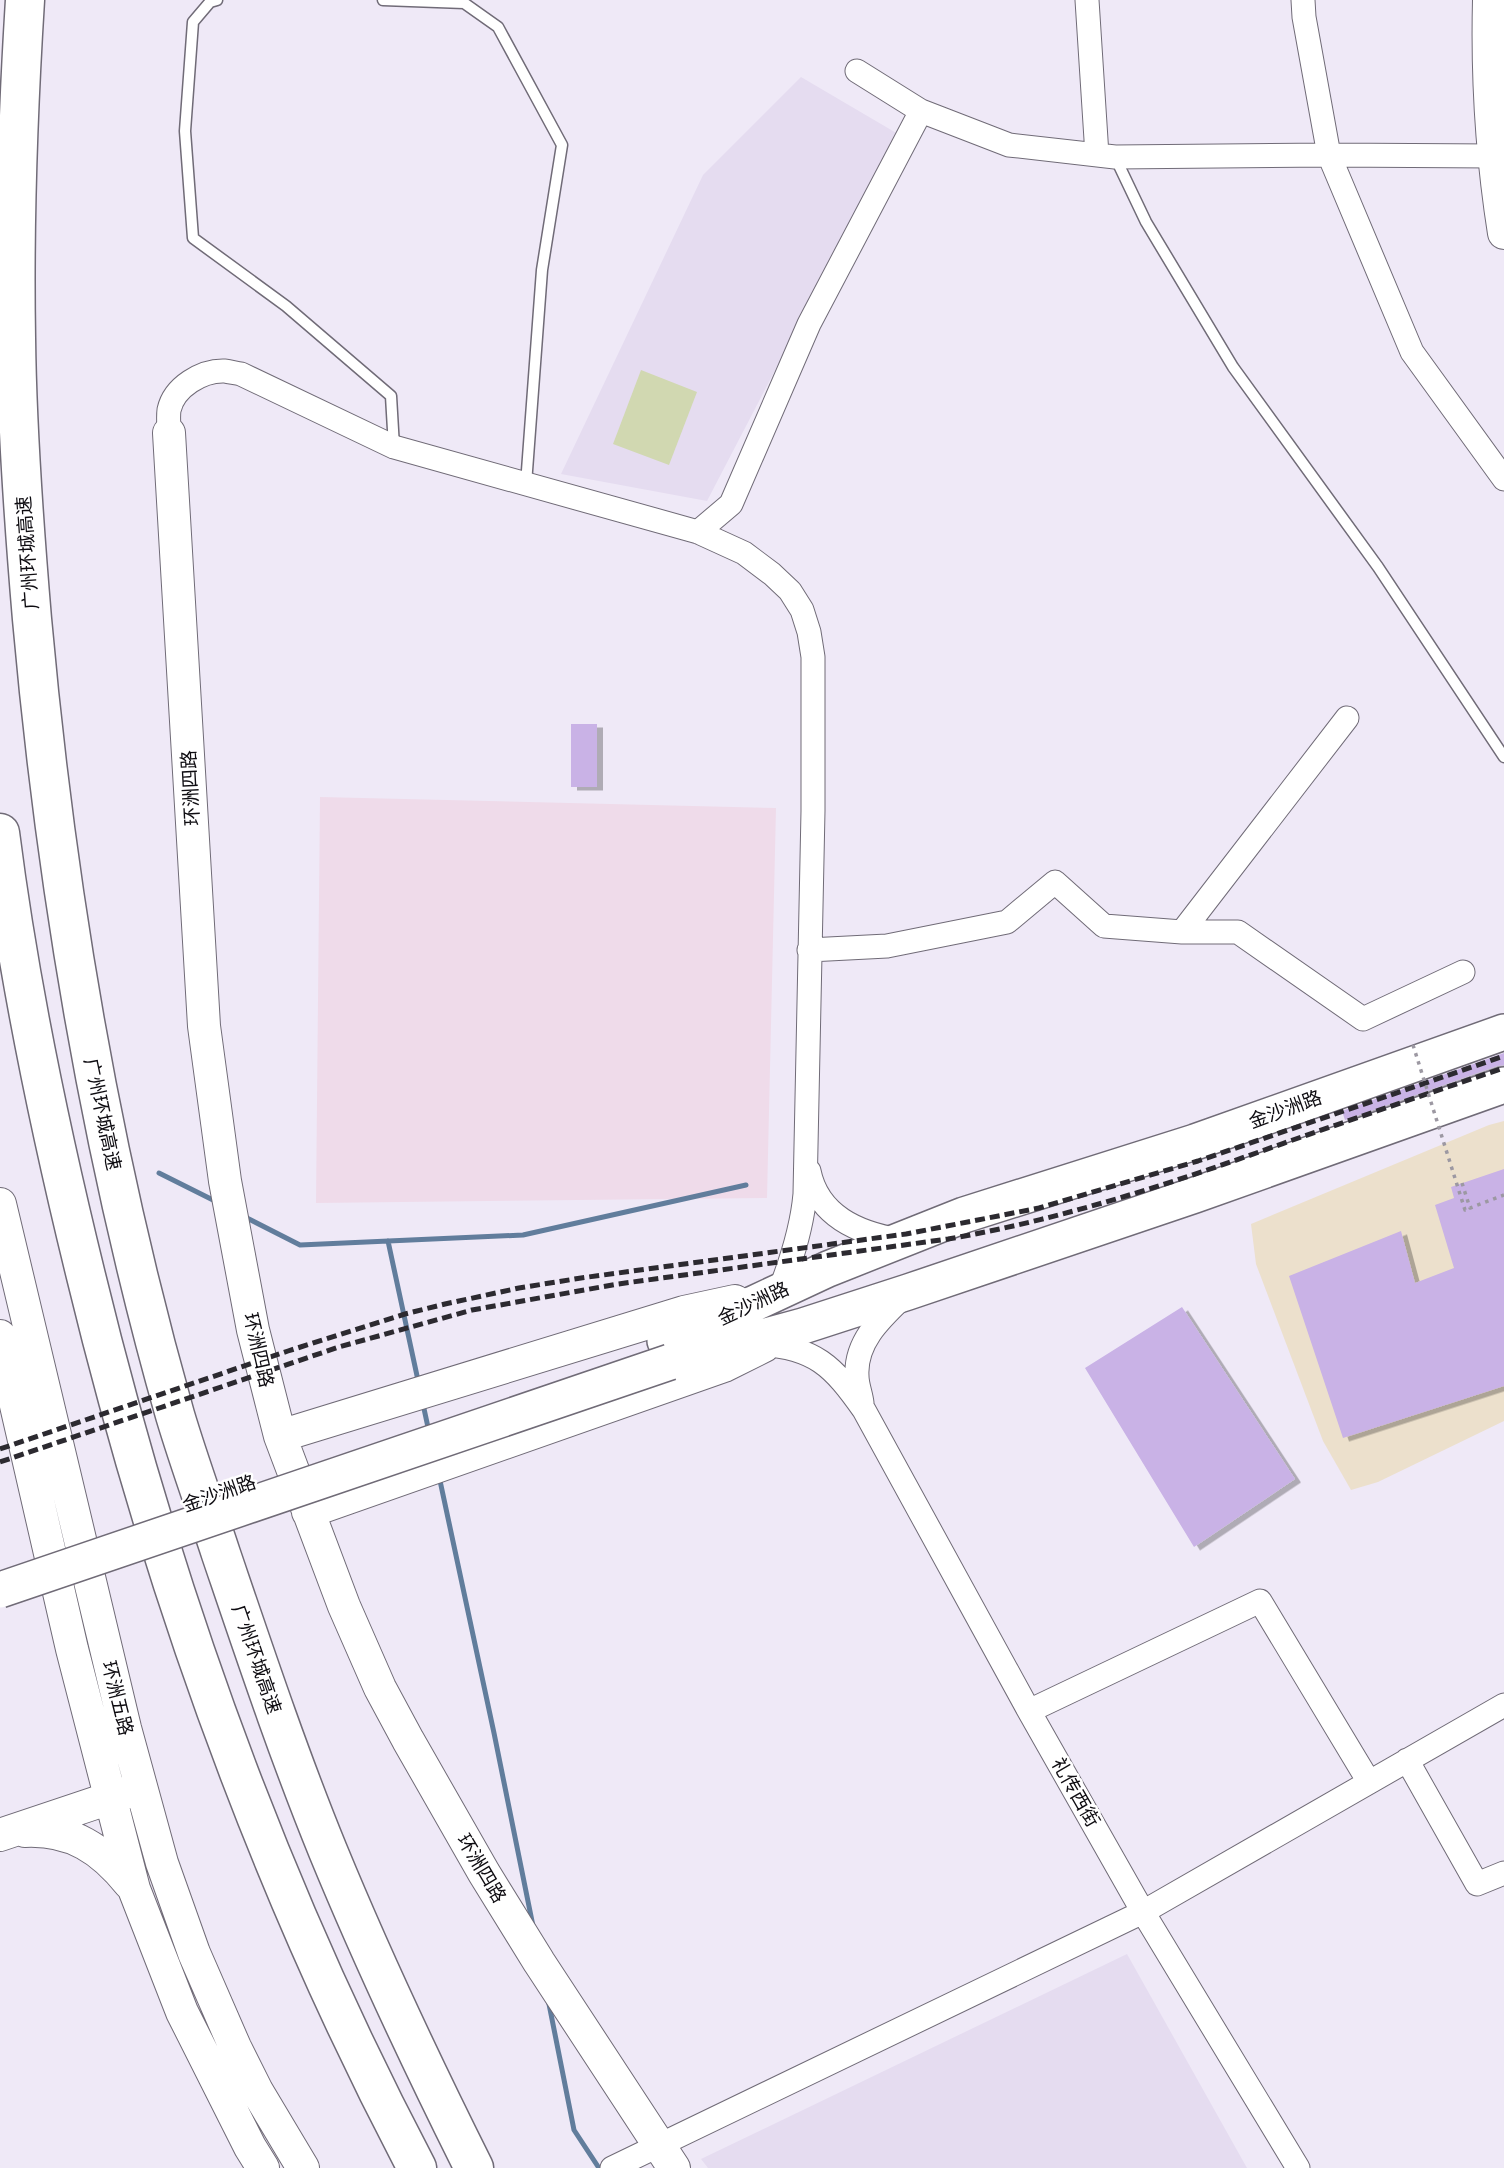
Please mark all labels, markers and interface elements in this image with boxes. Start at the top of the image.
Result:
street label: 广州环城高速 [12,495,42,611]
street label: 环洲四路 [177,749,203,827]
street label: 广州环城高速 [80,1056,126,1172]
street label: 金沙洲路 [1246,1086,1324,1132]
street label: 金沙洲路 [714,1277,792,1329]
street label: 环洲四路 [240,1310,278,1390]
street label: 金沙洲路 [179,1470,259,1516]
street label: 广州环城高速 [228,1602,286,1716]
street label: 环洲五路 [98,1658,138,1738]
street label: 礼传西街 [1047,1754,1105,1830]
street label: 环洲四路 [453,1830,511,1906]

